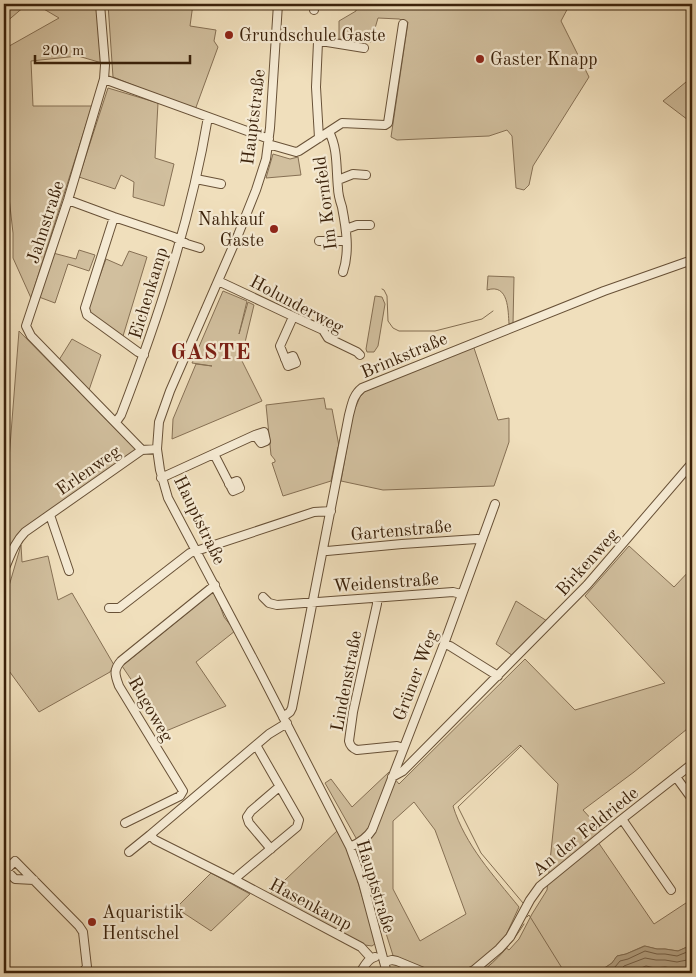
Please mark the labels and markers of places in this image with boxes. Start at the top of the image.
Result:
place label: Grundschule Gaste [239,27,386,45]
marker: Grundschule Gaste [223,29,235,41]
place label: Gaster Knapp [490,51,598,69]
marker: Gaster Knapp [474,53,486,65]
place label: Nahkauf Gaste [198,211,265,250]
marker: Nahkauf Gaste [268,223,280,235]
place label: Aquaristik Hentschel [102,904,184,943]
marker: Aquaristik Hentschel [86,916,98,928]

